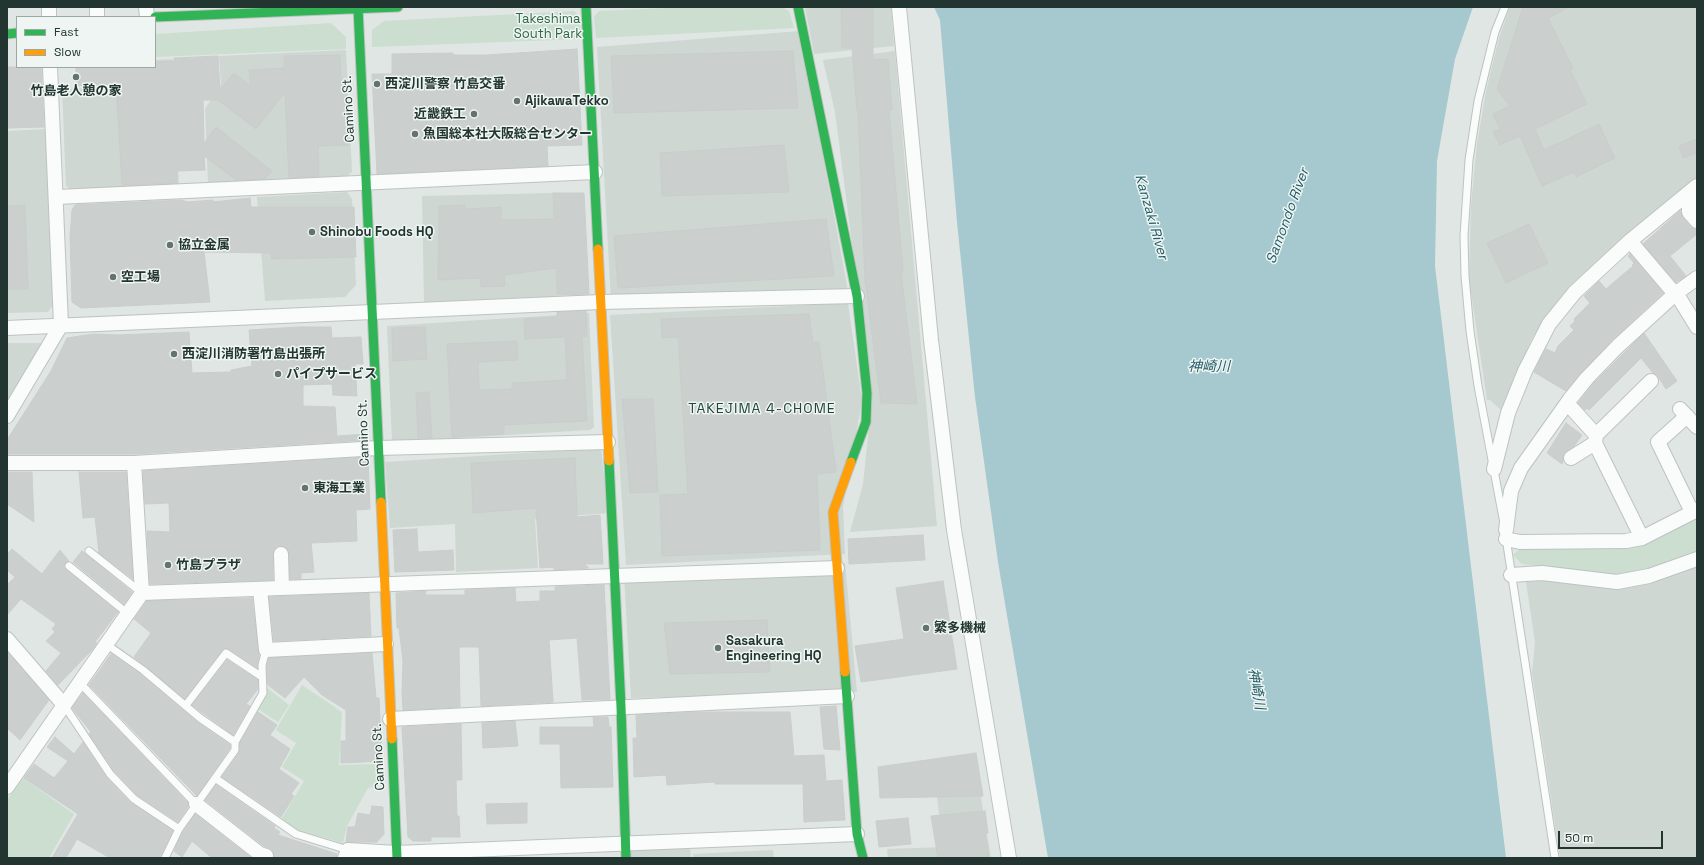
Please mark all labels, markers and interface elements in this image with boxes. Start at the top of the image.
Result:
park label: Takeshima South Park [514,11,582,42]
legend [16,16,156,68]
text: Fast [54,24,79,40]
text: Slow [54,44,81,60]
marker: 竹島老人憩の家 [71,72,81,82]
street label: Camino St. [339,75,359,143]
place label: 西淀川警察 竹島交番 [385,76,505,92]
marker: 西淀川警察 竹島交番 [372,79,382,89]
place label: 竹島老人憩の家 [31,83,121,99]
place label: AjikawaTekko [525,93,609,109]
marker: AjikawaTekko [512,96,522,106]
place label: 近畿鉄工 [414,106,466,122]
marker: 近畿鉄工 [469,109,479,119]
place label: 魚国総本社大阪総合センター [423,126,592,142]
marker: 魚国総本社大阪総合センター [410,129,420,139]
water label: Samondo River [1263,166,1313,266]
water label: Kanzaki River [1131,172,1171,262]
place label: Shinobu Foods HQ [320,224,433,240]
marker: Shinobu Foods HQ [307,227,317,237]
place label: 協立金属 [178,237,230,253]
marker: 協立金属 [165,240,175,250]
place label: 空工場 [121,269,160,285]
marker: 空工場 [108,272,118,282]
place label: 西淀川消防署竹島出張所 [182,346,325,362]
marker: 西淀川消防署竹島出張所 [169,349,179,359]
water label: 神崎川 [1188,359,1230,375]
place label: パイプサービス [286,366,377,382]
marker: パイプサービス [273,369,283,379]
street label: Camino St. [355,399,373,467]
district label: TAKEJIMA 4-CHOME [688,401,836,417]
place label: 東海工業 [313,480,365,496]
marker: 東海工業 [300,483,310,493]
place label: 竹島プラザ [176,557,241,573]
marker: 竹島プラザ [163,560,173,570]
place label: 繁多機械 [934,620,986,636]
marker: 繁多機械 [921,623,931,633]
place label: Sasakura Engineering HQ [726,633,821,664]
marker: Sasakura Engineering HQ [713,643,723,653]
water label: 神崎川 [1244,667,1268,711]
street label: Camino St. [369,723,389,791]
scale bar [1560,823,1665,849]
text: 50 m [1565,830,1593,846]

